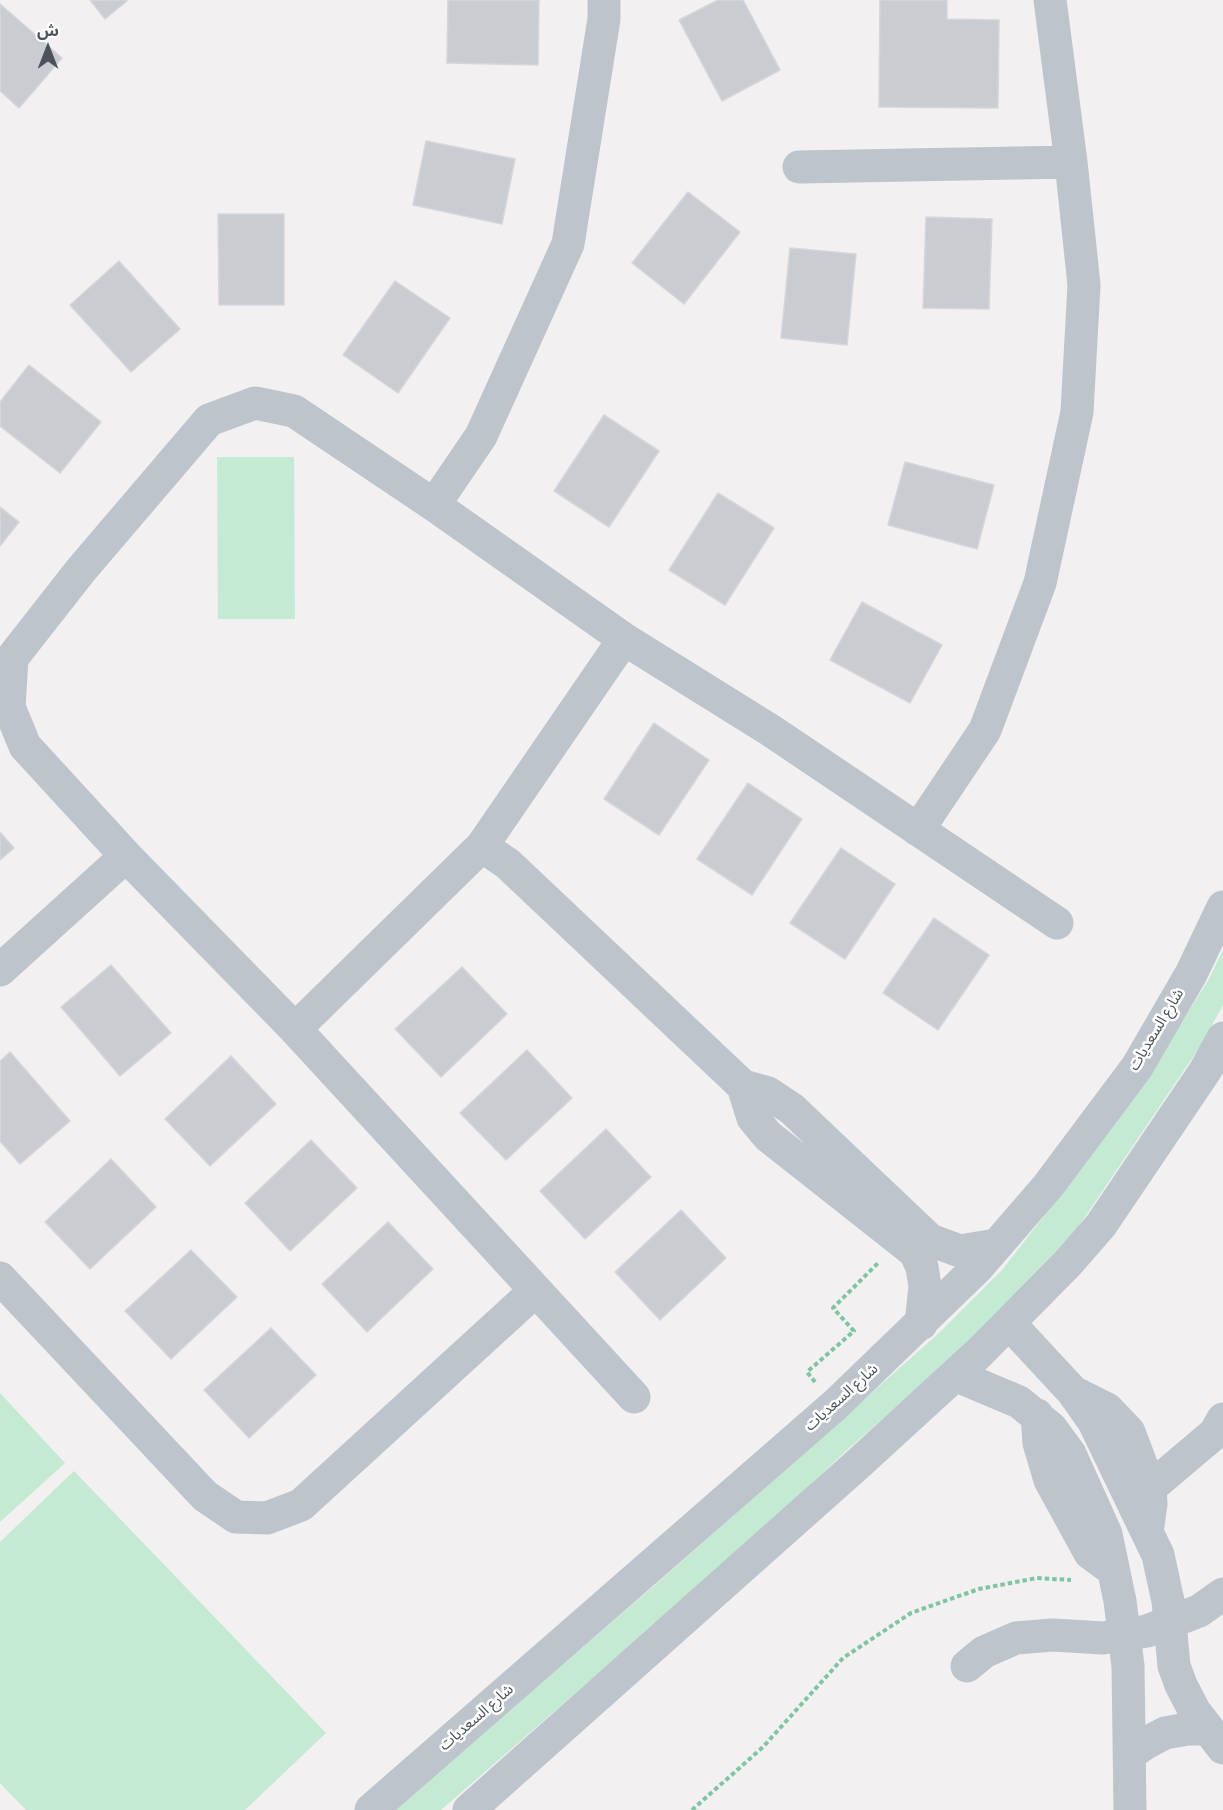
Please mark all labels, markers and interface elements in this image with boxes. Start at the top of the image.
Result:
north arrow [18,18,78,78]
text: ش [37,18,59,42]
street label: شارع السعديات [1126,986,1188,1074]
street label: شارع السعديات [802,1360,882,1436]
street label: شارع السعديات [436,1681,518,1755]

